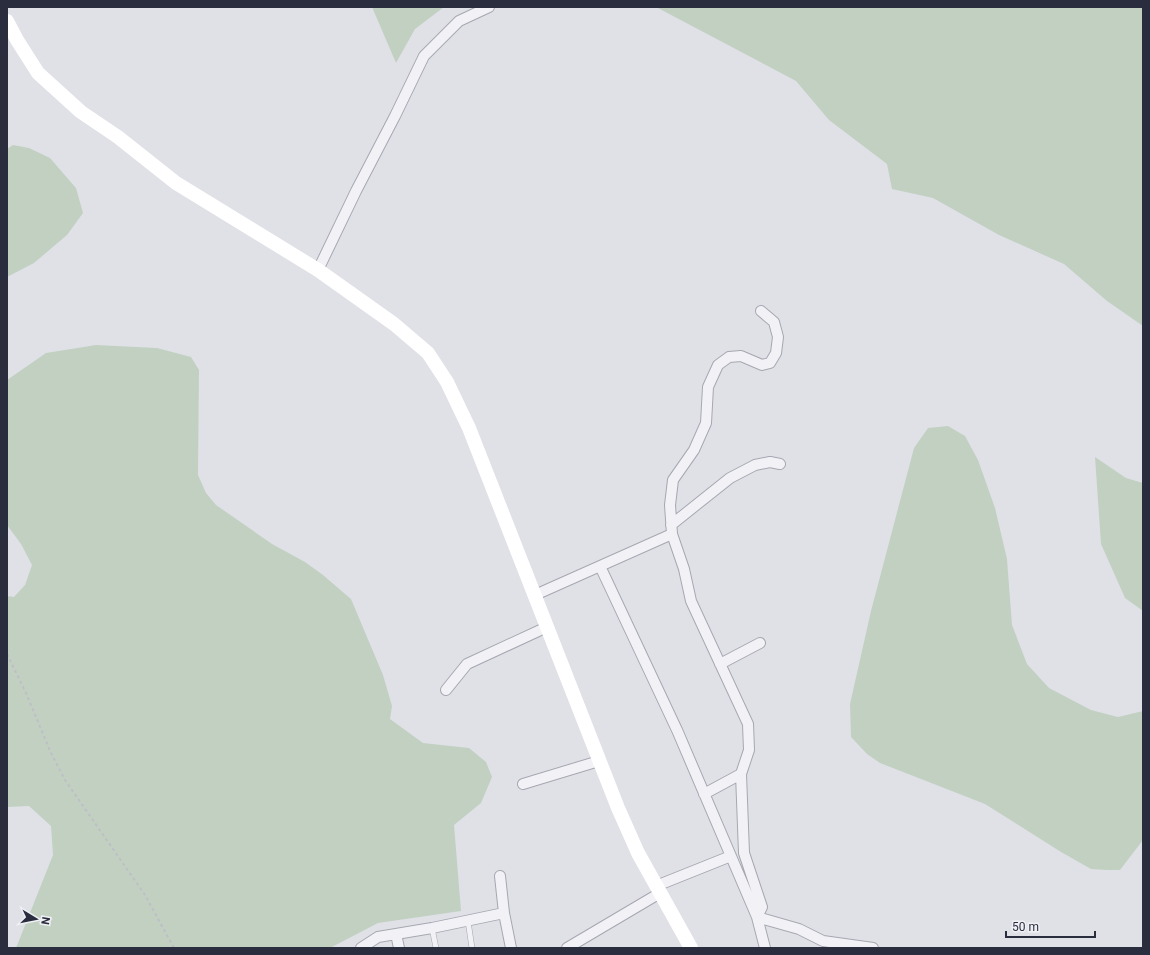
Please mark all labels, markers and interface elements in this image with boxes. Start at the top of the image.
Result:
north arrow [16,899,56,939]
scale bar [1006,913,1095,939]
text: N [38,916,52,926]
text: 50 m [1012,920,1039,934]

